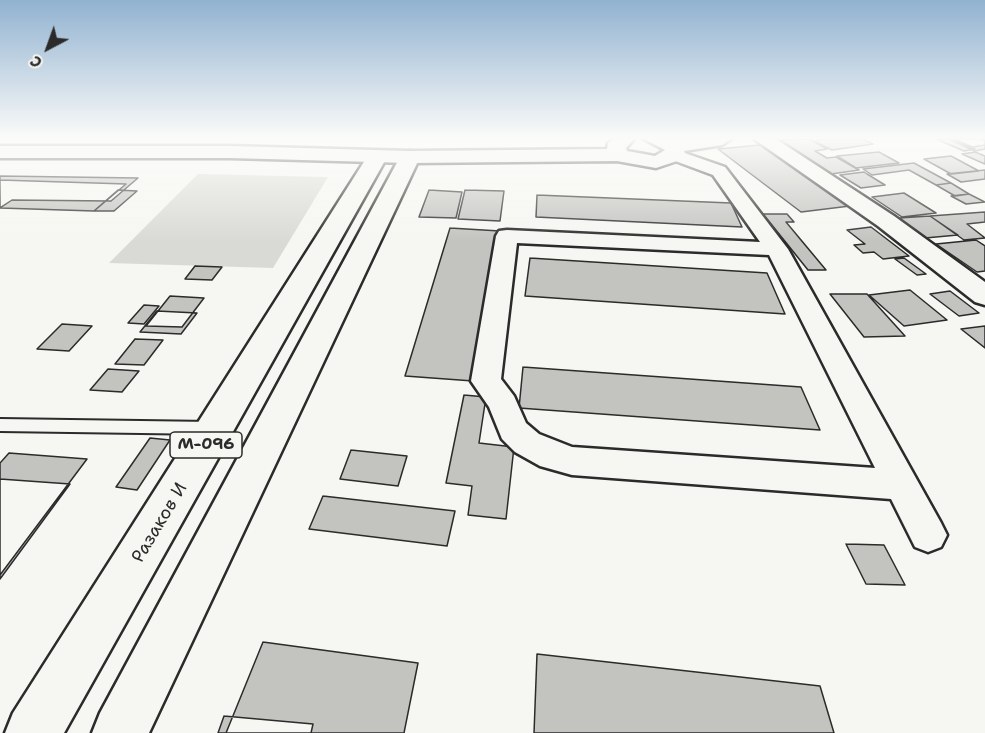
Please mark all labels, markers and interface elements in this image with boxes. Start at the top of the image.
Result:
north arrow [18,18,78,78]
text: С [25,51,46,73]
road number: М-096 [170,432,242,458]
street label: Разаков И [128,479,192,567]

